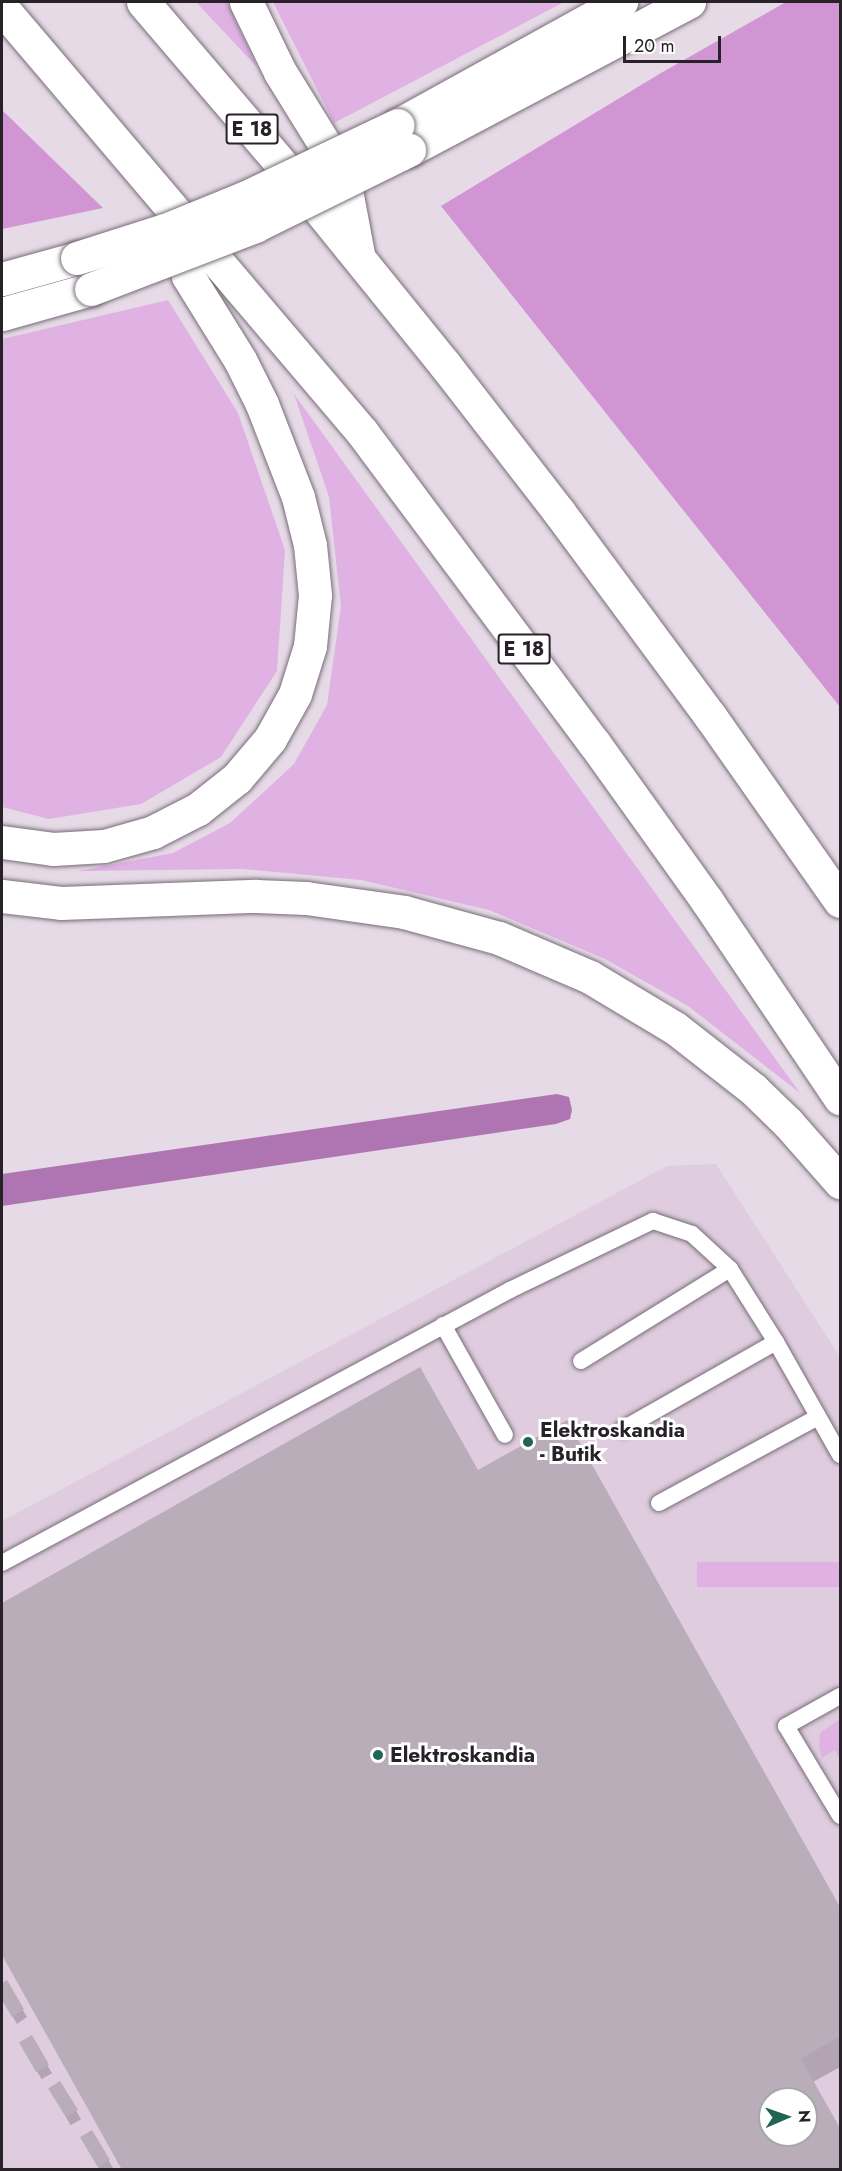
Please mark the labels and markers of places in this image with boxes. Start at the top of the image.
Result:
place label: Elektroskandia - Butik [540,1417,685,1467]
marker: Elektroskandia - Butik [521,1435,535,1449]
place label: Elektroskandia [390,1742,535,1768]
marker: Elektroskandia [371,1748,385,1762]

